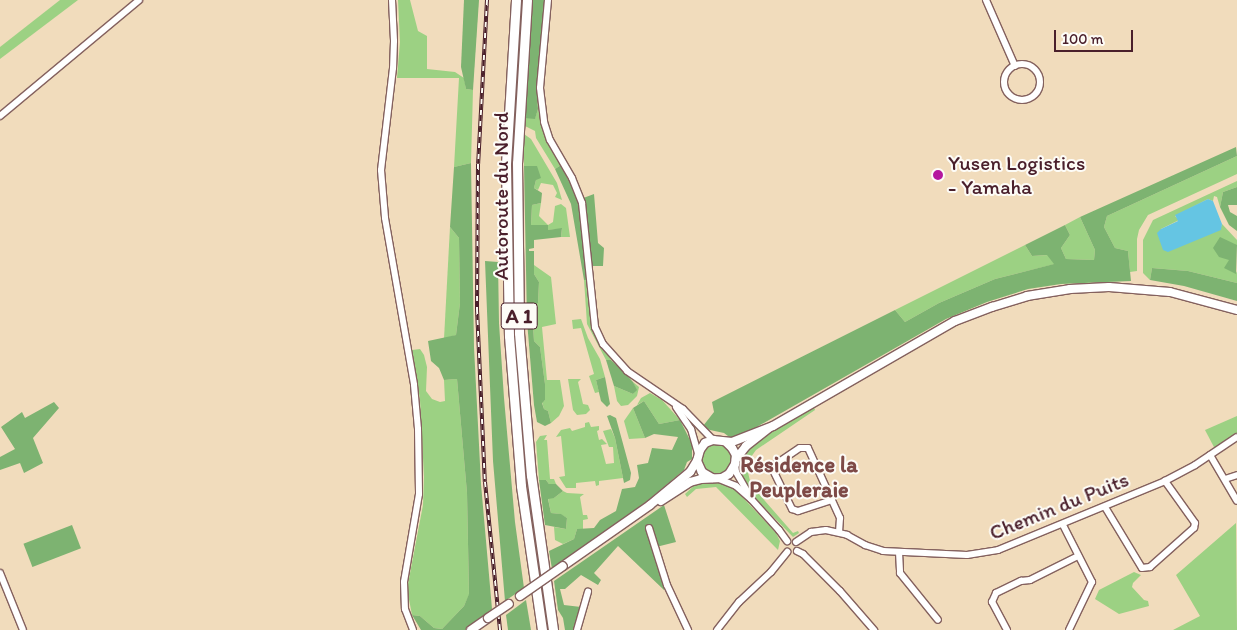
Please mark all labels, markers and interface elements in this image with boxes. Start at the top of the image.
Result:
scale bar [1057,20,1136,52]
text: 100 m [1062,30,1103,48]
street label: Autoroute du Nord [488,112,514,280]
place label: Yusen Logistics - Yamaha [948,150,1085,200]
marker: Yusen Logistics - Yamaha [932,169,944,181]
road number: A 1 [500,298,538,334]
district label: Résidence la Peupleraie [740,451,858,502]
street label: Chemin du Puits [986,467,1132,545]

